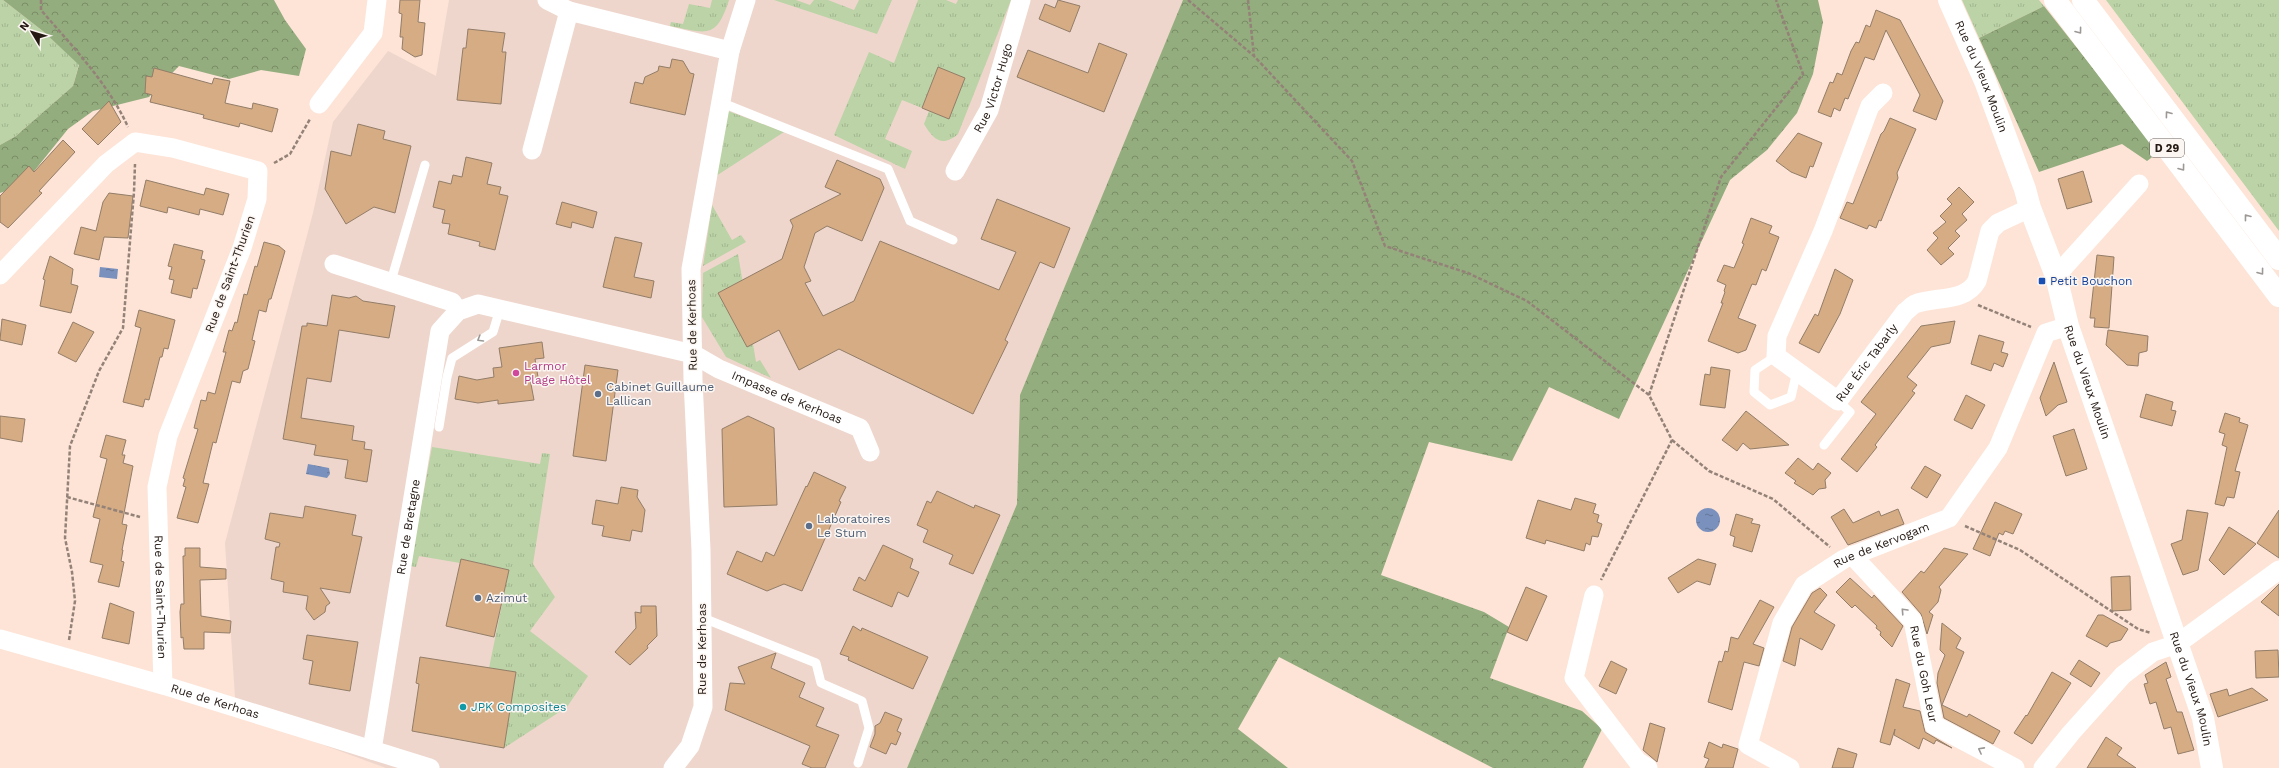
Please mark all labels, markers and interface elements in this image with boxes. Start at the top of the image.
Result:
north arrow [12,12,52,52]
street label: Rue du Vieux Moulin [1952,18,2010,134]
text: N [17,19,32,33]
one-way arrow [2074,27,2081,34]
street label: Rue Victor Hugo [971,41,1015,135]
one-way arrow [2165,111,2172,118]
road number: D 29 [2150,139,2184,157]
one-way arrow [2178,164,2185,171]
street label: Rue de Saint-Thurien [202,213,258,335]
one-way arrow [2244,214,2251,221]
one-way arrow [2256,268,2264,275]
place label: Petit Bouchon [2050,274,2133,288]
marker: Petit Bouchon [2037,276,2047,286]
street label: Rue de Kerhoas [684,279,700,371]
street label: Rue Éric Tabarly [1833,320,1901,405]
street label: Rue du Vieux Moulin [2061,323,2113,441]
one-way arrow [477,335,484,342]
place label: Larmor Plage Hôtel [524,359,591,387]
marker: Larmor Plage Hôtel [511,368,521,378]
street label: Impasse de Kerhoas [730,368,844,427]
place label: Cabinet Guillaume Lallican [606,380,714,408]
marker: Cabinet Guillaume Lallican [593,389,603,399]
street label: Rue de Bretagne [394,478,423,576]
place label: Laboratoires Le Stum [817,512,890,540]
street label: Rue de Kervogam [1831,519,1931,571]
marker: Laboratoires Le Stum [804,521,814,531]
street label: Rue de Saint-Thurien [151,535,169,659]
place label: Azimut [486,591,527,605]
marker: Azimut [473,593,483,603]
street label: Rue de Kerhoas [695,603,709,695]
one-way arrow [1902,609,1909,616]
street label: Rue du Goh Leur [1907,624,1940,724]
street label: Rue du Vieux Moulin [2167,630,2215,747]
street label: Rue de Kerhoas [169,681,261,722]
place label: JPK Composites [471,700,566,714]
marker: JPK Composites [458,702,468,712]
one-way arrow [1977,747,1985,754]

